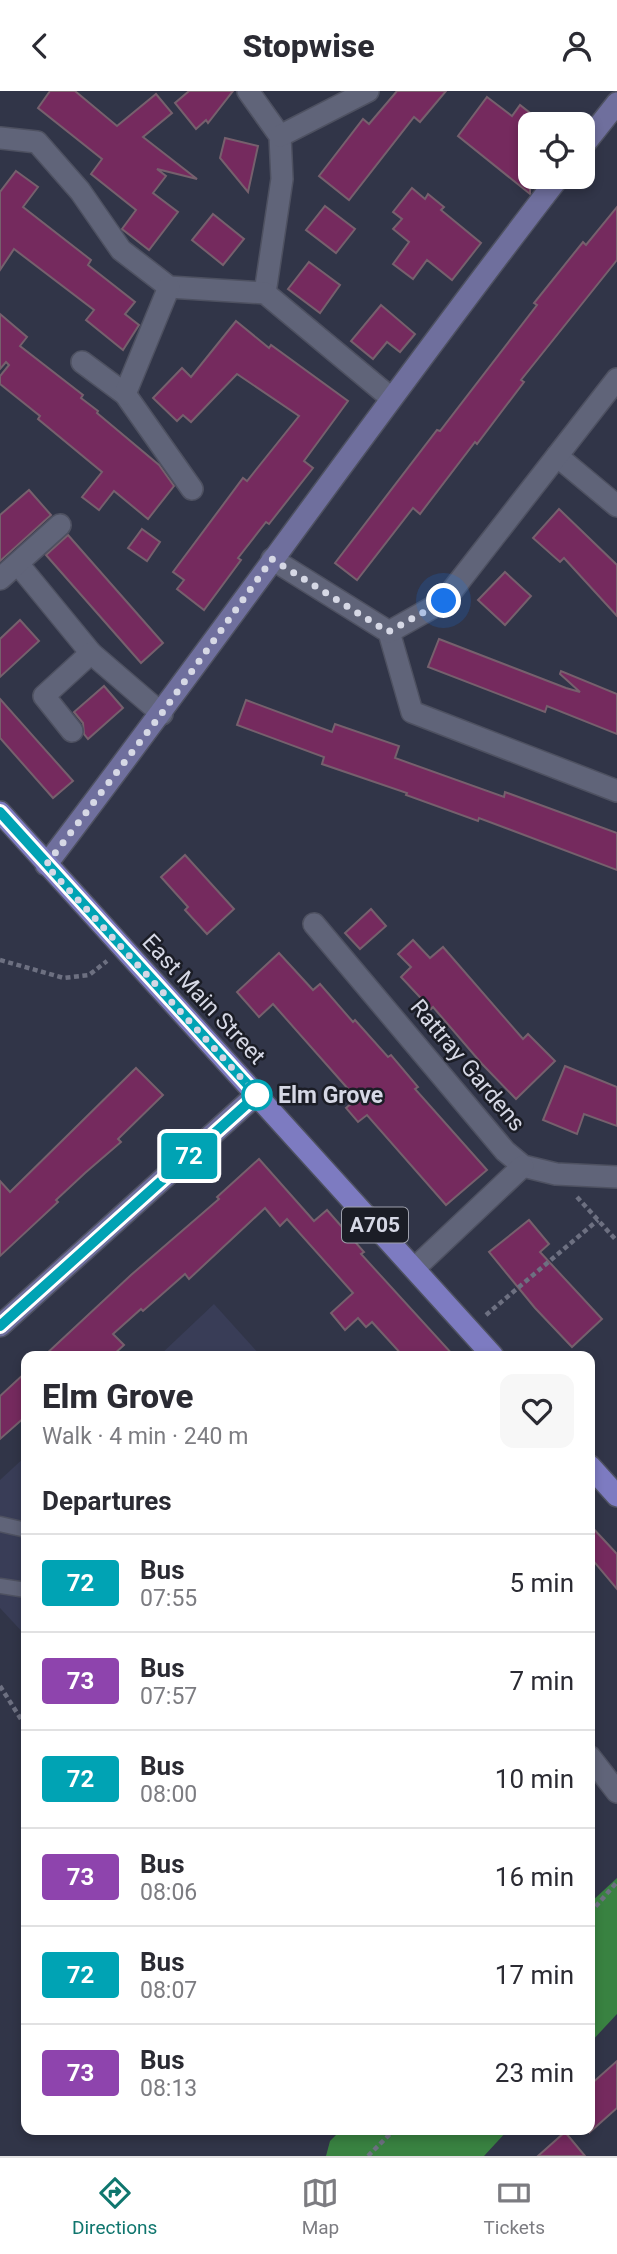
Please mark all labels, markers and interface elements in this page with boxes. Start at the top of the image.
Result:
icon: back [21,27,59,65]
text: Stopwise [242,27,375,65]
icon: person [558,27,596,65]
map controls [518,112,595,189]
button: locate [518,112,595,189]
your location [426,583,461,618]
street label: East Main Street [136,929,271,1070]
street label: Rattray Gardens [405,994,531,1137]
marker: Elm Grove [242,1080,272,1110]
place label: Elm Grove [278,1082,383,1109]
line badge: 72 [158,1133,220,1179]
text: 72 [175,1142,203,1170]
road number: A705 [342,1207,408,1243]
button: heart [500,1374,574,1448]
text: Elm Grove [42,1377,193,1416]
text: Walk · 4 min · 240 m [42,1423,248,1450]
text: Departures [42,1486,172,1516]
text: Bus [140,1555,185,1585]
text: 5 min [509,1568,574,1598]
text: 72 [67,1569,94,1597]
text: 07:55 [140,1585,197,1612]
text: Bus [140,1653,185,1683]
text: 7 min [509,1666,574,1696]
text: 73 [67,1667,94,1695]
text: 07:57 [140,1683,197,1710]
text: Bus [140,1751,185,1781]
text: 10 min [495,1764,574,1794]
text: 72 [67,1765,94,1793]
text: 08:00 [140,1781,197,1808]
text: Bus [140,1849,185,1879]
text: 16 min [495,1862,574,1892]
text: 73 [67,1863,94,1891]
text: 08:06 [140,1879,197,1906]
text: Bus [140,1947,185,1977]
text: 17 min [495,1960,574,1990]
text: 72 [67,1961,94,1989]
text: 08:07 [140,1977,197,2004]
text: Bus [140,2045,185,2075]
text: 23 min [495,2058,574,2088]
text: 73 [67,2059,94,2087]
text: 08:13 [140,2075,197,2102]
tab: Directions [72,2174,157,2239]
tab: Map [301,2174,339,2239]
tab: Tickets [484,2174,545,2239]

